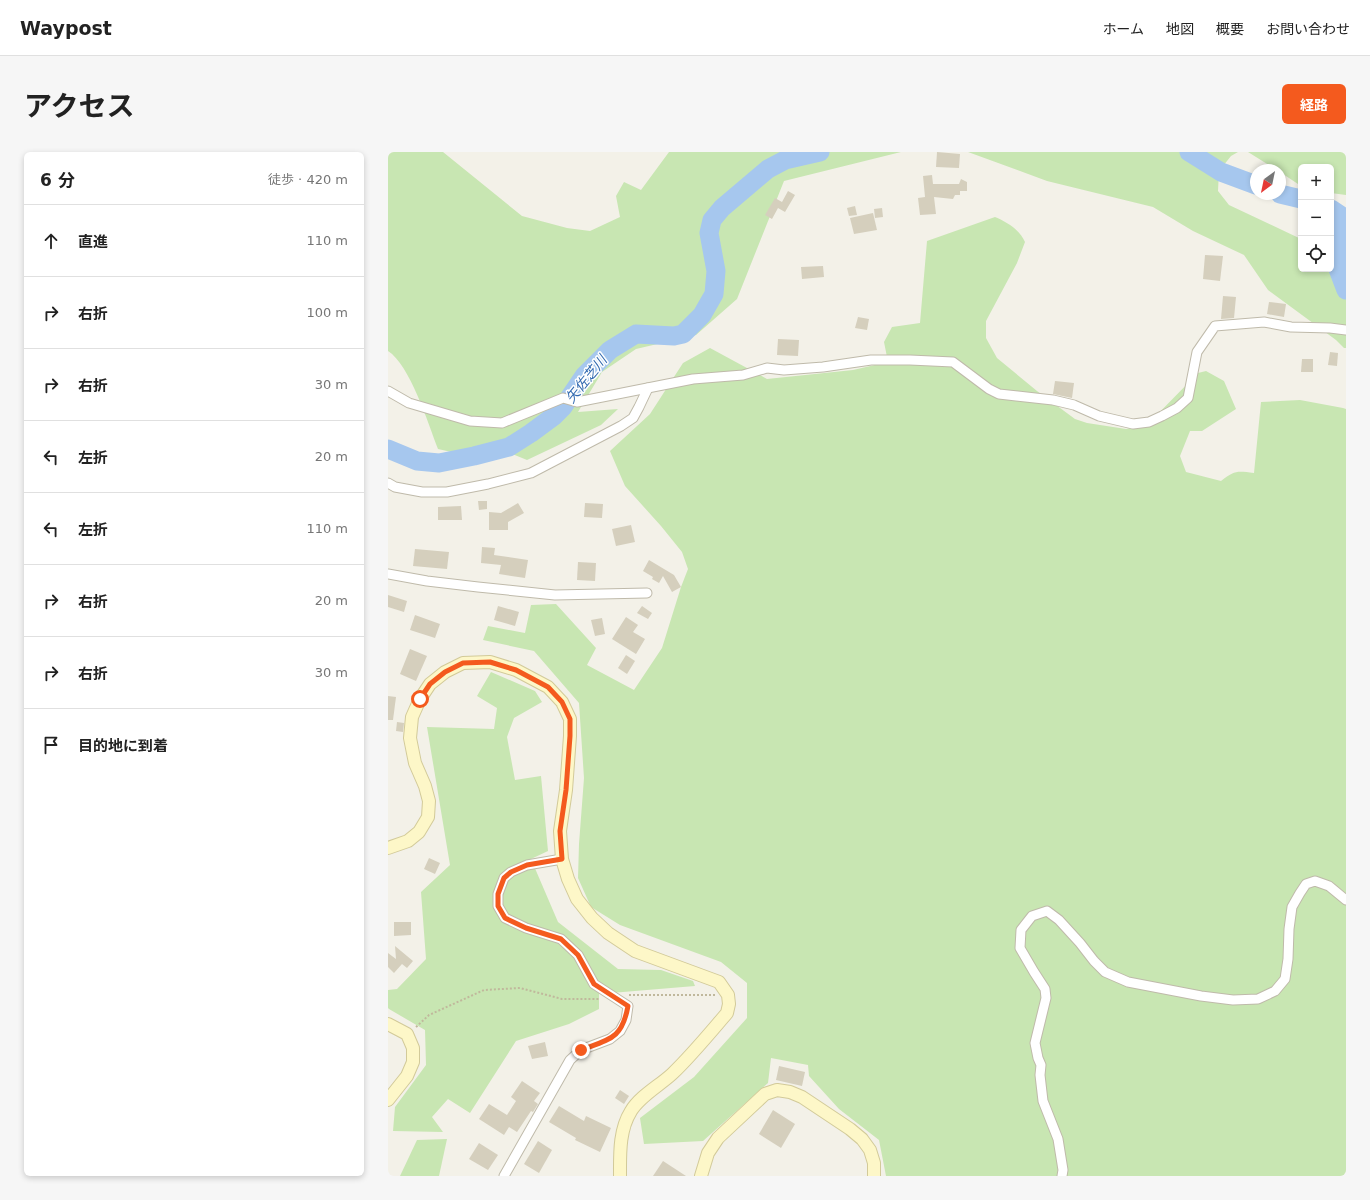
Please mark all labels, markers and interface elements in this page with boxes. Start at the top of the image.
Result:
text: Waypost [20,17,112,39]
text: ホーム [1102,21,1144,37]
text: 地図 [1166,21,1194,37]
text: 概要 [1216,21,1244,37]
text: お問い合わせ [1266,21,1350,37]
button: 経路 [1282,84,1346,124]
text: アクセス [24,90,135,123]
north arrow [1250,164,1286,200]
map controls [1298,164,1334,272]
button: + [1298,164,1334,200]
text: 6 分 [40,170,75,190]
text: 徒歩 · 420 m [268,172,348,187]
button: − [1298,200,1334,236]
icon: ahead [40,230,62,252]
text: 直進 [78,233,108,251]
text: 110 m [306,233,348,248]
button: locate [1298,236,1334,272]
icon: right [40,302,62,324]
text: 右折 [78,305,108,323]
text: 100 m [306,305,348,320]
water label: 矢佐芝川 [562,351,611,406]
icon: right [40,374,62,396]
text: 右折 [78,377,108,395]
text: 30 m [315,377,348,392]
icon: left [40,446,62,468]
text: 左折 [78,449,108,467]
text: 20 m [315,449,348,464]
icon: left [40,518,62,540]
text: 左折 [78,521,108,539]
text: 110 m [306,521,348,536]
icon: right [40,590,62,612]
text: 右折 [78,593,108,611]
text: 20 m [315,593,348,608]
icon: right [40,662,62,684]
text: 右折 [78,665,108,683]
text: 30 m [315,665,348,680]
route start [411,690,429,708]
icon: arrive [40,734,62,756]
text: 目的地に到着 [78,737,168,755]
route end [572,1041,590,1059]

